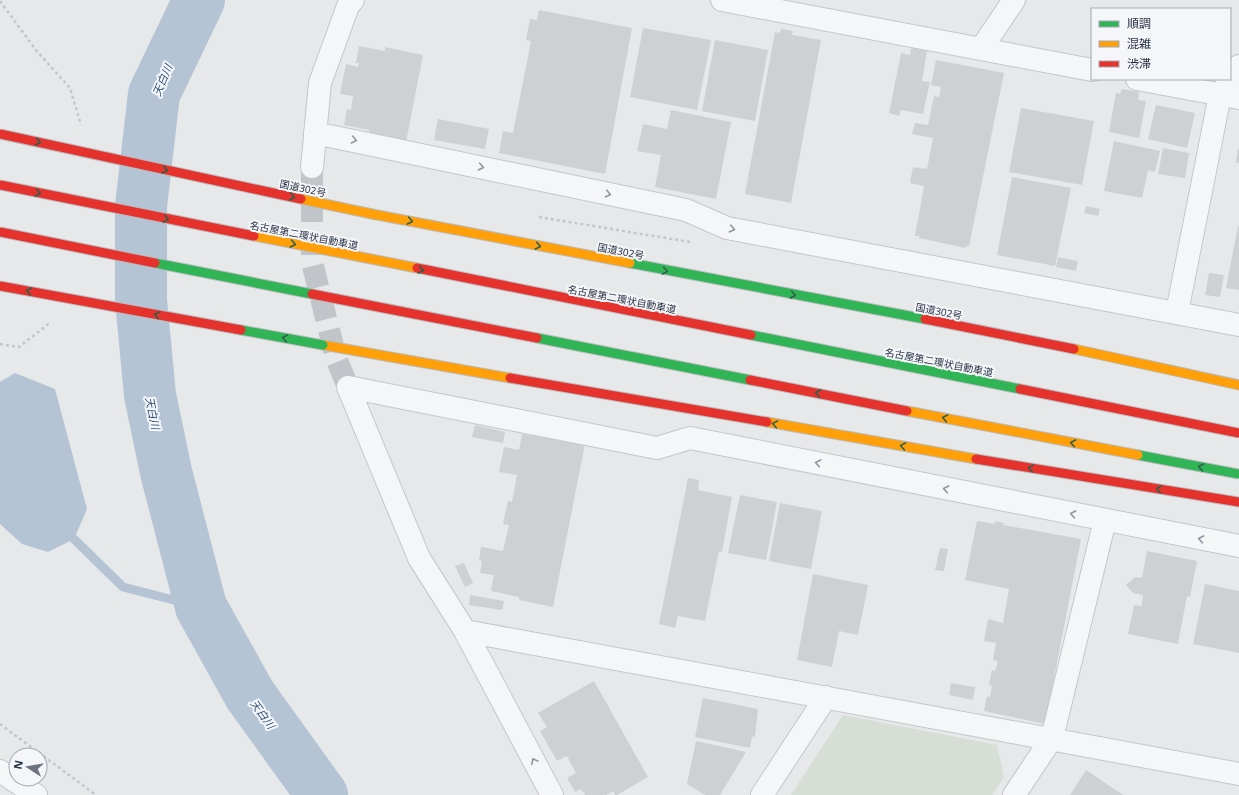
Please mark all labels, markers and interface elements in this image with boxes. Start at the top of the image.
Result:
legend [1091,8,1231,80]
text: 順調 [1127,15,1151,32]
text: 混雑 [1127,35,1151,52]
text: 渋滞 [1127,55,1151,72]
water label: 天白川 [149,61,176,98]
one-way arrow [350,136,357,144]
one-way arrow [35,137,41,145]
one-way arrow [478,163,484,171]
one-way arrow [162,165,168,173]
street label: 国道302号 [278,176,328,200]
one-way arrow [35,188,41,197]
one-way arrow [605,189,611,197]
one-way arrow [289,193,295,201]
one-way arrow [163,214,169,222]
one-way arrow [407,216,413,225]
street label: 名古屋第二環状自動車道 [249,218,359,252]
one-way arrow [729,225,736,233]
one-way arrow [290,240,296,248]
street label: 国道302号 [597,240,645,262]
one-way arrow [535,241,541,250]
one-way arrow [417,265,424,273]
one-way arrow [662,266,669,275]
street label: 名古屋第二環状自動車道 [567,282,677,316]
one-way arrow [26,287,33,296]
one-way arrow [790,290,796,299]
street label: 国道302号 [915,300,963,322]
one-way arrow [154,311,160,320]
one-way arrow [282,335,288,343]
street label: 名古屋第二環状自動車道 [884,345,994,379]
one-way arrow [815,389,821,397]
water label: 天白川 [142,395,164,432]
one-way arrow [942,415,948,423]
one-way arrow [771,420,778,429]
one-way arrow [1070,439,1076,447]
one-way arrow [900,442,906,451]
one-way arrow [815,460,821,468]
one-way arrow [1198,463,1204,472]
one-way arrow [1028,464,1034,473]
one-way arrow [942,485,949,493]
one-way arrow [1156,485,1162,494]
one-way arrow [1070,510,1076,519]
one-way arrow [1198,535,1204,544]
water label: 天白川 [247,696,279,733]
north arrow [8,747,48,787]
one-way arrow [531,757,539,765]
text: N [9,759,26,771]

